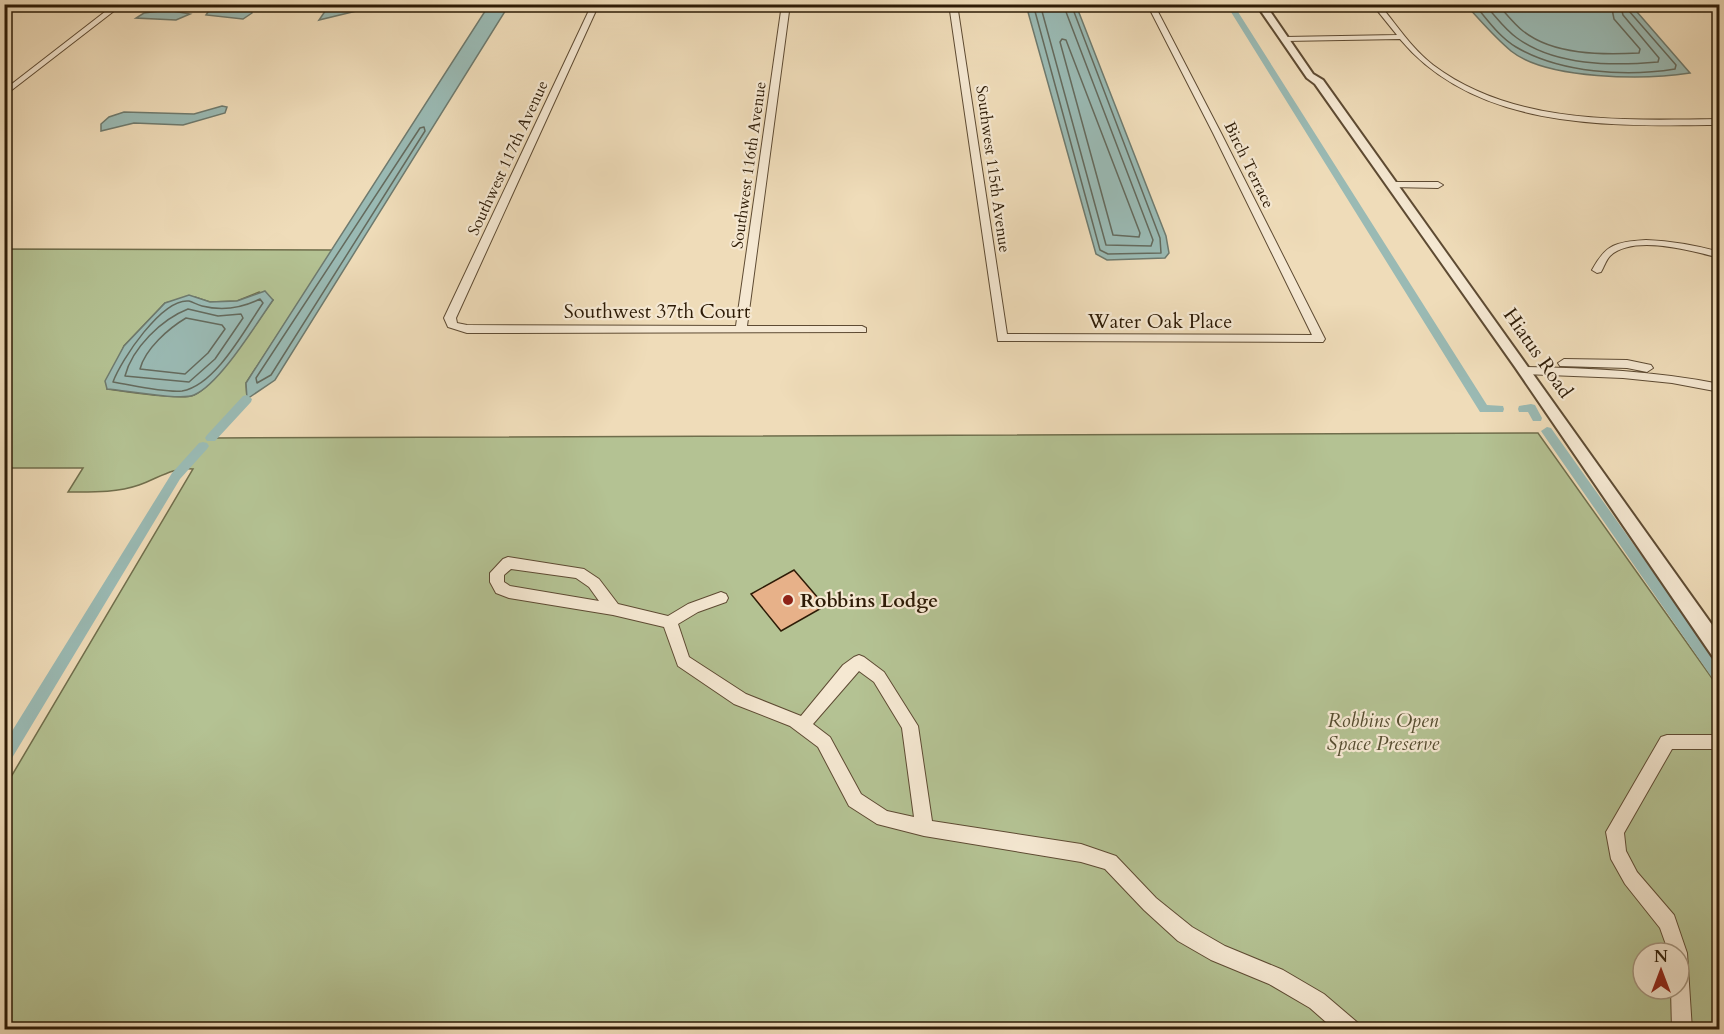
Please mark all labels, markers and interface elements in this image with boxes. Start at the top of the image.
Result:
street label: Southwest 117th Avenue [462,77,554,239]
street label: Southwest 116th Avenue [726,80,772,250]
street label: Southwest 115th Avenue [970,84,1016,254]
street label: Birch Terrace [1219,118,1279,212]
street label: Southwest 37th Court [564,298,751,325]
street label: Hiatus Road [1497,303,1579,404]
street label: Water Oak Place [1087,308,1232,335]
place label: Robbins Lodge [800,587,938,614]
marker: Robbins Lodge [781,593,795,607]
park label: Robbins Open Space Preserve [1327,707,1440,757]
north arrow [1631,941,1691,1001]
text: N [1654,946,1668,968]

